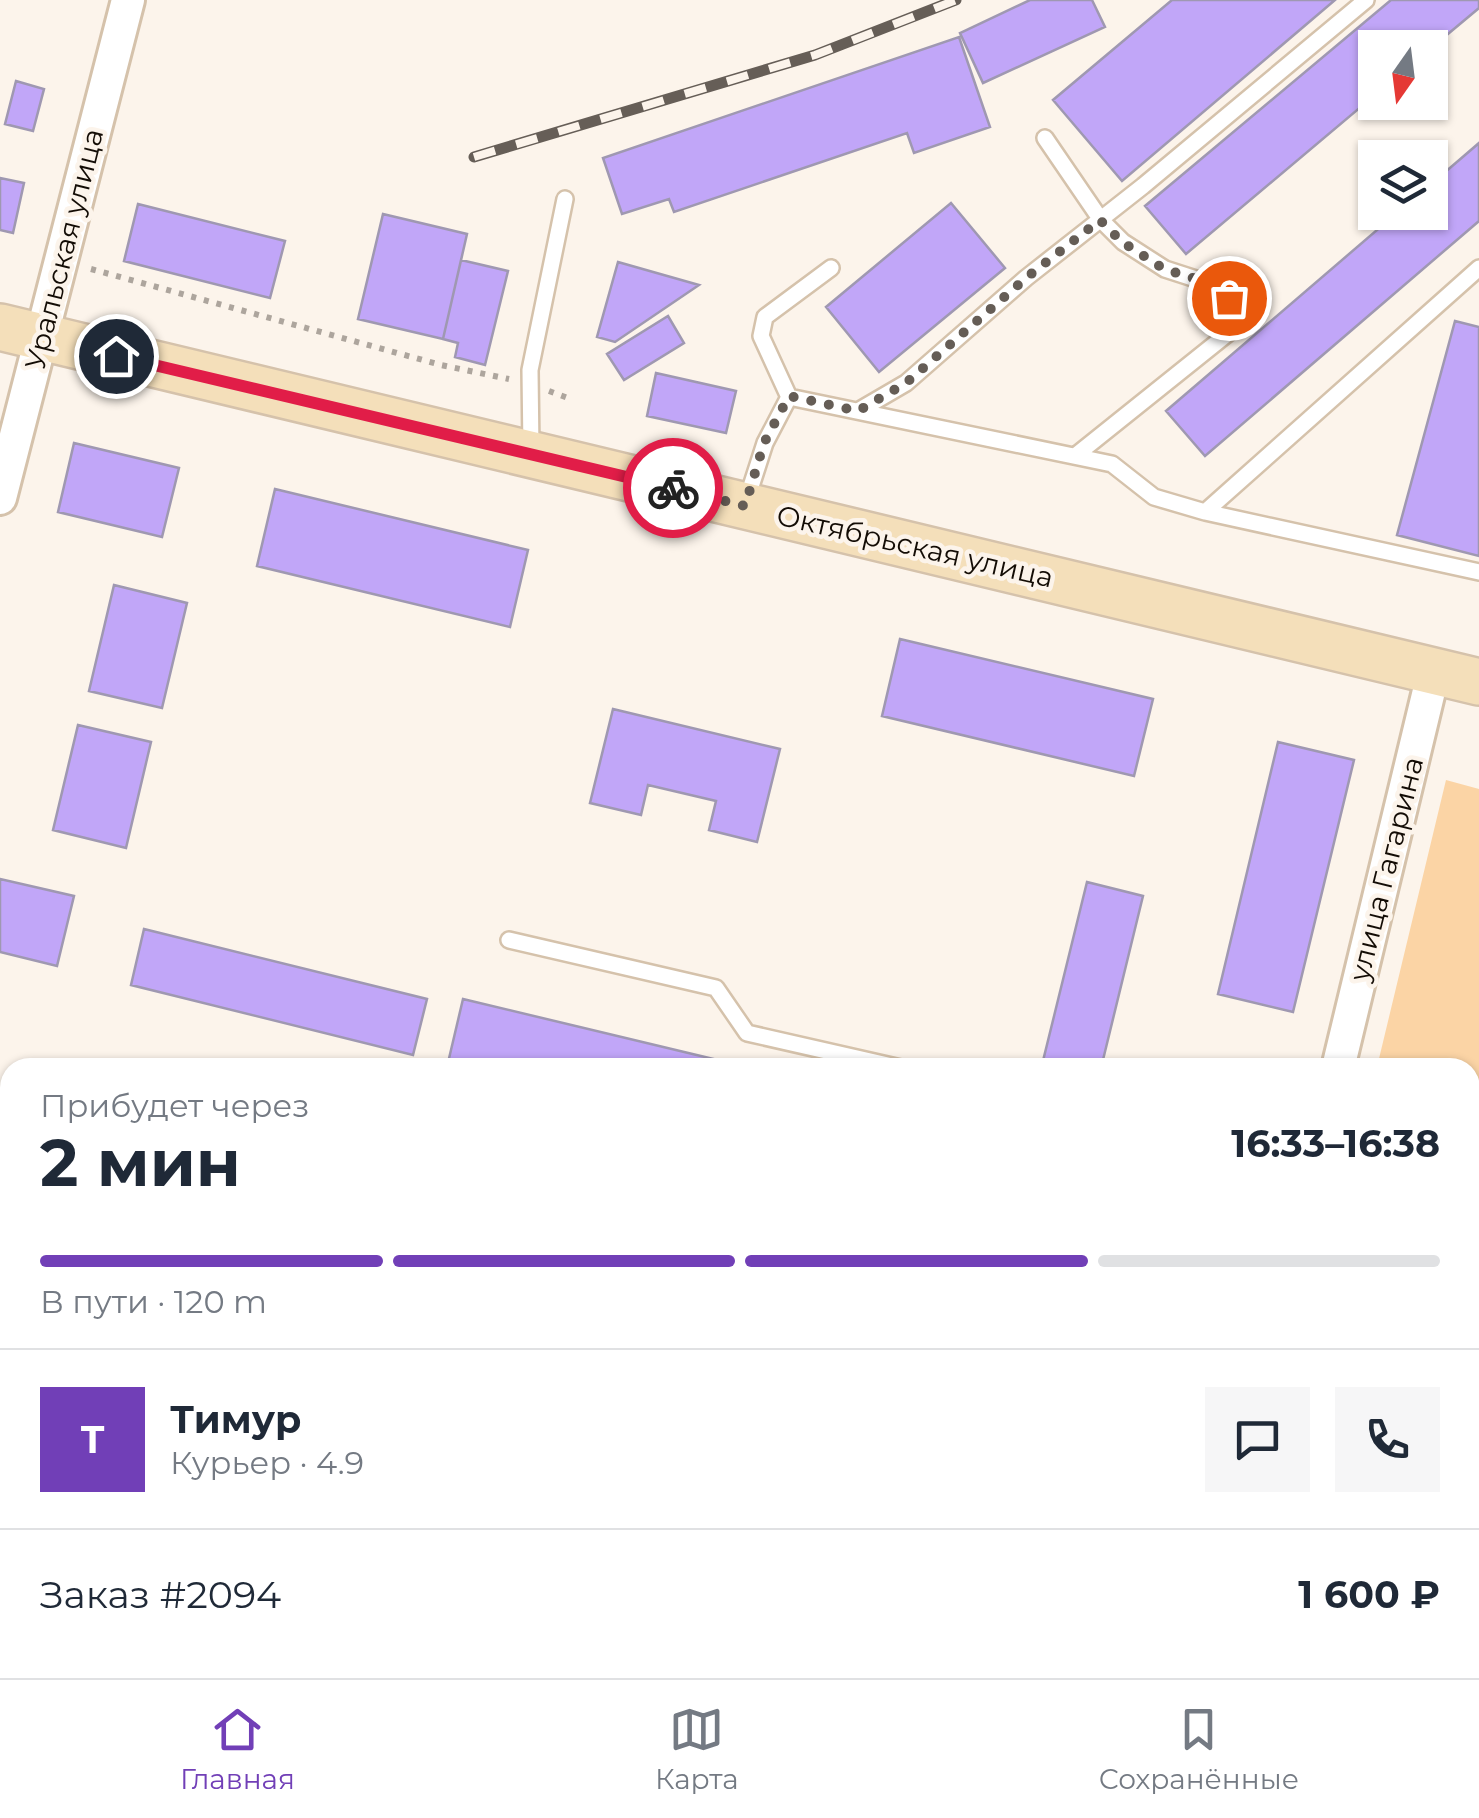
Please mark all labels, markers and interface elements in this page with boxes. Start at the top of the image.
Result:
north arrow [1358,30,1448,120]
map controls [1358,30,1448,230]
street label: Уральская улица [18,125,110,373]
button: layers [1358,140,1448,230]
pin [1187,256,1272,341]
icon: bag [1202,271,1257,326]
pin [74,314,159,399]
icon: home [89,329,144,384]
courier [623,438,723,538]
icon: bike [646,461,701,516]
street label: Октябрьская улица [773,498,1057,594]
street label: улица Гагарина [1341,753,1430,985]
text: Прибудет через [40,1086,309,1125]
text: 16:33–16:38 [1231,1120,1440,1167]
text: 2 мин [40,1123,241,1202]
text: В пути · 120 m [40,1282,267,1321]
button: chat [1205,1387,1310,1492]
button: phone [1335,1387,1440,1492]
text: Тимур [170,1396,301,1443]
text: Т [80,1416,105,1463]
text: Курьер · 4.9 [170,1443,364,1482]
text: Заказ #2094 [40,1571,281,1618]
text: 1 600 ₽ [1298,1571,1440,1618]
tab: Главная [180,1702,295,1796]
tab: Карта [655,1702,739,1796]
tab: Сохранённые [1099,1702,1299,1796]

